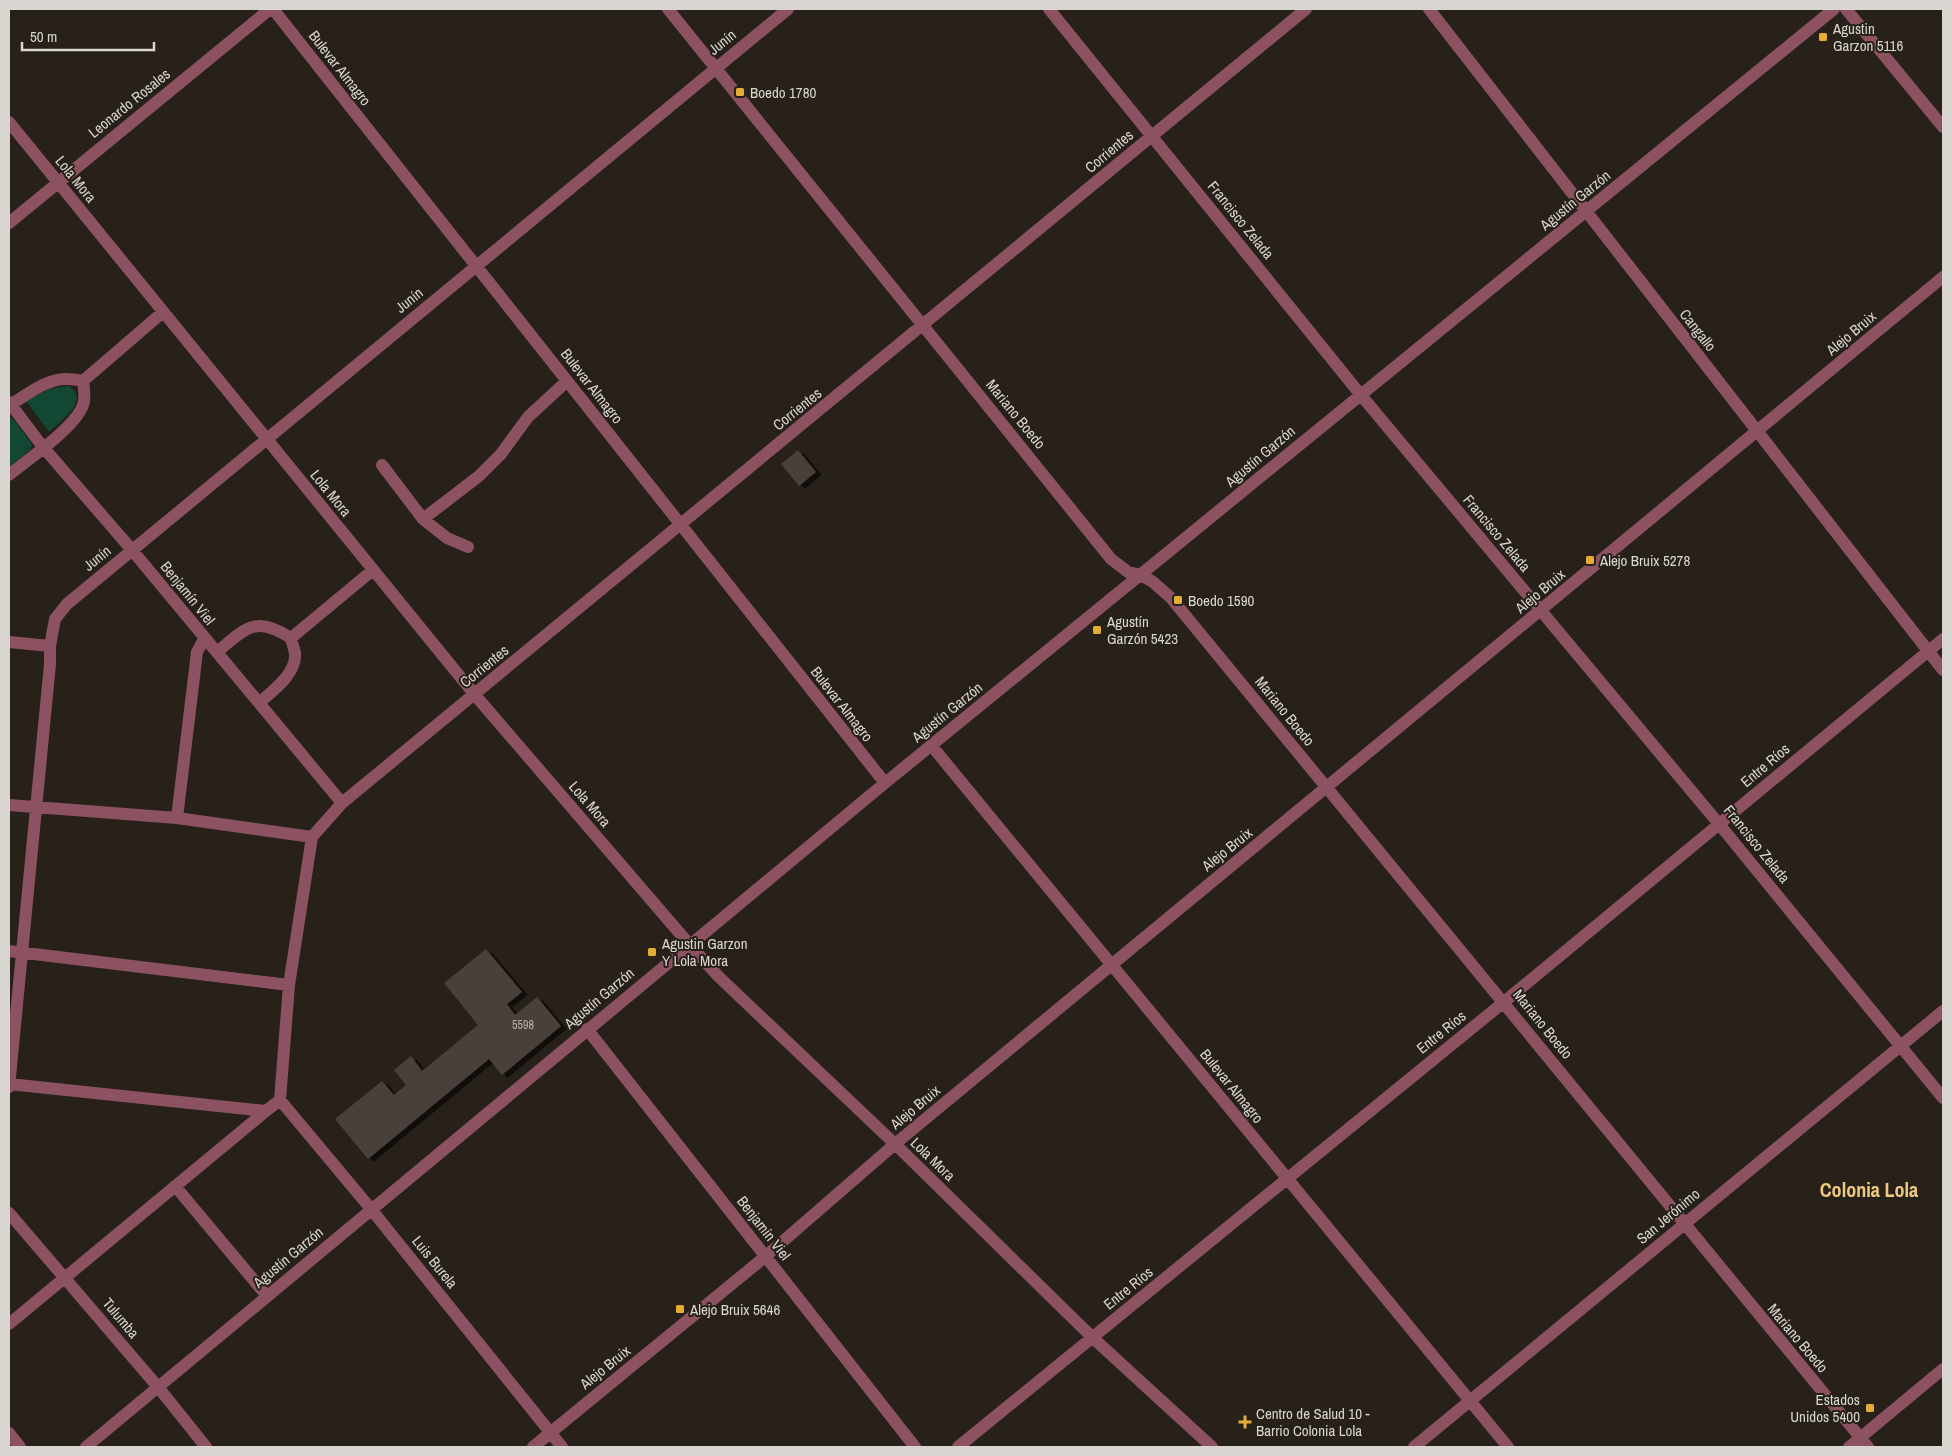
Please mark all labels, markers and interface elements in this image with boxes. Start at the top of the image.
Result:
place label: Agustin Garzon 5116 [1832,18,1903,56]
scale bar [22,20,155,52]
street label: Junín [704,24,740,60]
text: 50 m [30,26,57,47]
street label: Bulevar Almagro [304,26,376,110]
marker: Agustin Garzon 5116 [1817,31,1829,43]
street label: Leonardo Rosales [84,63,174,143]
place label: Boedo 1780 [750,82,817,103]
marker: Boedo 1780 [734,86,746,98]
street label: Corrientes [1080,125,1138,177]
street label: Lola Mora [51,151,101,207]
street label: Agustín Garzón [1534,165,1615,236]
street label: Francisco Zelada [1203,176,1279,264]
street label: Junín [391,282,427,318]
street label: Cangallo [1675,304,1721,356]
street label: Alejo Bruix [1821,305,1881,361]
street label: Bulevar Almagro [556,344,628,428]
street label: Mariano Boedo [981,375,1051,453]
street label: Corrientes [768,383,826,435]
street label: Agustín Garzón [1220,420,1299,492]
street label: Lola Mora [306,465,356,521]
street label: Francisco Zelada [1458,490,1536,576]
street label: Junín [79,540,115,576]
place label: Alejo Bruix 5278 [1599,550,1690,571]
marker: Alejo Bruix 5278 [1584,554,1596,566]
street label: Benjamín Viel [156,557,220,629]
street label: Alejo Bruix [1510,563,1570,619]
place label: Boedo 1590 [1188,590,1255,611]
marker: Boedo 1590 [1172,594,1184,606]
place label: Agustín Garzón 5423 [1106,611,1178,649]
marker: Agustín Garzón 5423 [1091,624,1103,636]
street label: Corrientes [455,640,513,692]
street label: Bulevar Almagro [806,662,878,746]
street label: Mariano Boedo [1250,672,1320,750]
street label: Agustín Garzón [906,677,987,748]
street label: Entre Ríos [1736,738,1794,792]
street label: Lola Mora [564,776,616,832]
street label: Francisco Zelada [1719,800,1795,888]
street label: Alejo Bruix [1197,822,1257,877]
place label: Agustin Garzon Y Lola Mora [661,933,747,971]
marker: Agustin Garzon Y Lola Mora [646,946,658,958]
street label: Agustín Garzón [559,962,638,1034]
street label: Mariano Boedo [1508,985,1578,1063]
street label: Entre Ríos [1412,1006,1470,1058]
house number: 5598 [512,1017,534,1033]
street label: Bulevar Almagro [1195,1044,1269,1128]
street label: Alejo Bruix [885,1079,945,1135]
street label: Lola Mora [906,1132,960,1186]
district label: Colonia Lola [1820,1176,1918,1203]
street label: San Jerónimo [1632,1183,1704,1249]
street label: Benjamín Viel [732,1191,796,1265]
street label: Agustín Garzón [248,1221,327,1293]
street label: Luis Burela [407,1231,463,1293]
street label: Entre Ríos [1099,1262,1157,1314]
street label: Tulumba [98,1293,144,1343]
place label: Alejo Bruix 5646 [689,1299,780,1320]
street label: Mariano Boedo [1763,1299,1833,1377]
marker: Alejo Bruix 5646 [674,1303,686,1315]
street label: Alejo Bruix [575,1340,635,1395]
place label: Estados Unidos 5400 [1790,1389,1860,1427]
marker: Estados Unidos 5400 [1864,1402,1876,1414]
place label: Centro de Salud 10 - Barrio Colonia Lola [1256,1403,1370,1441]
marker: Centro de Salud 10 - Barrio Colonia Lola [1238,1415,1252,1429]

